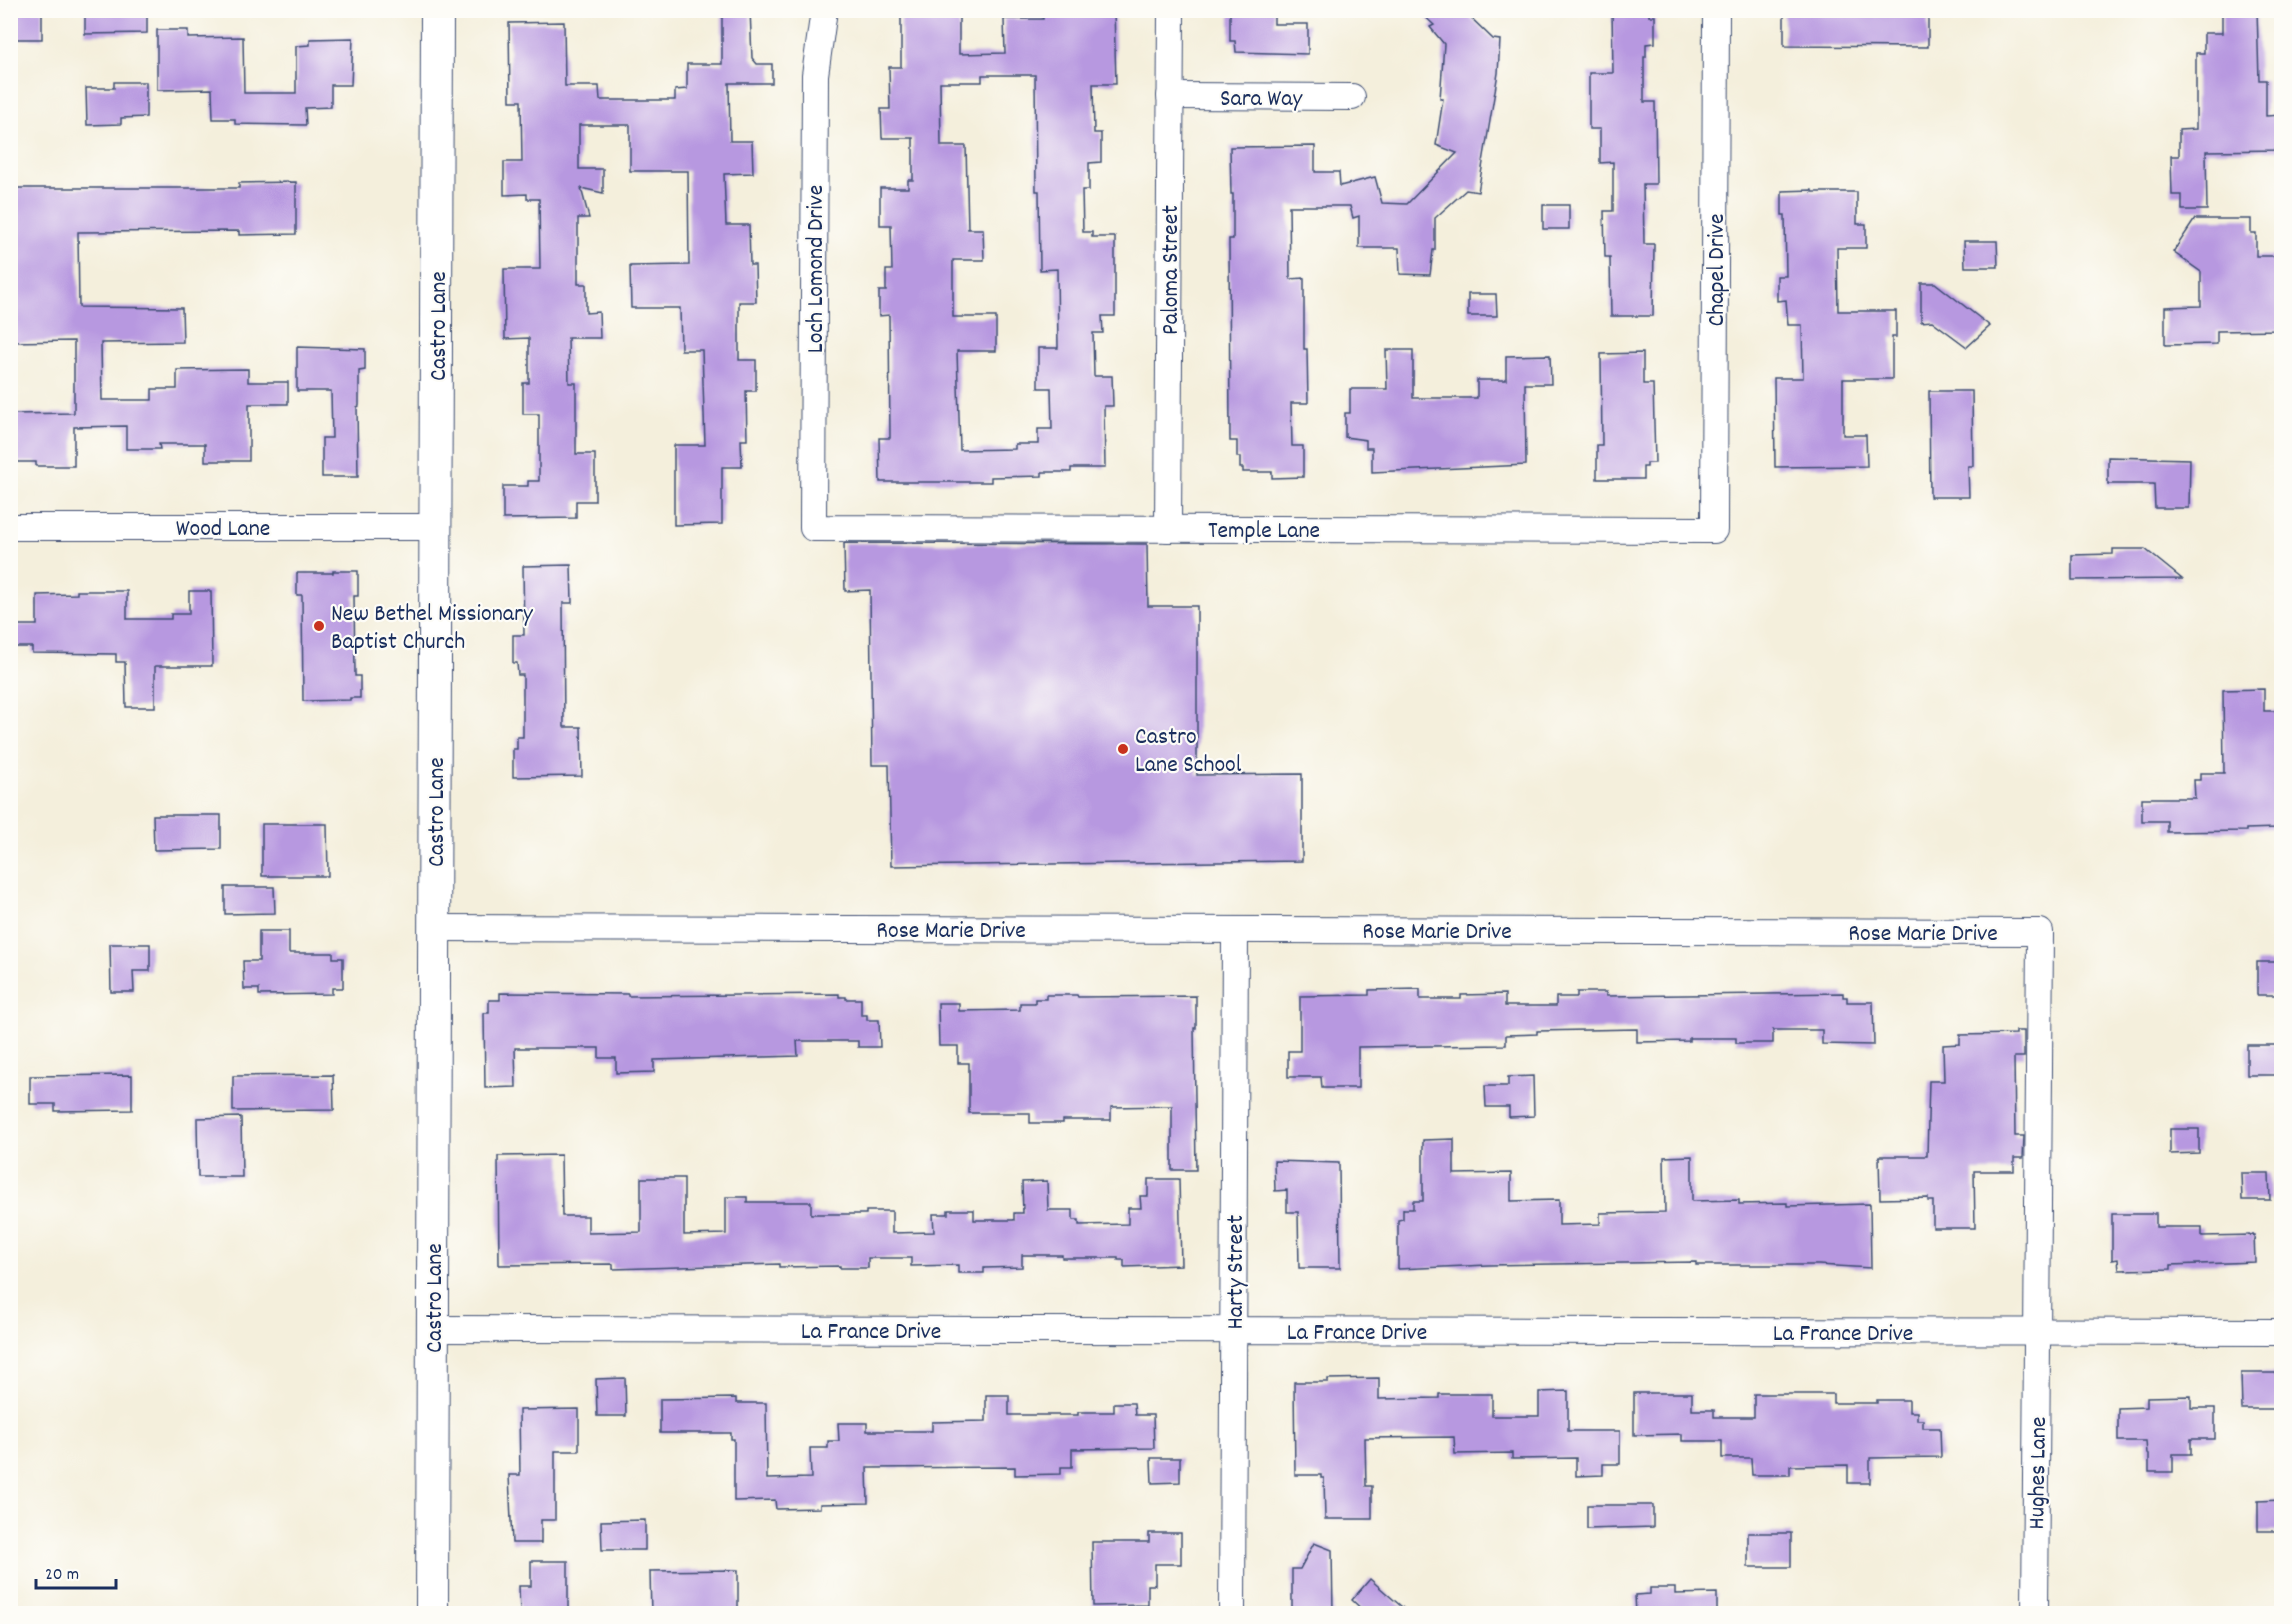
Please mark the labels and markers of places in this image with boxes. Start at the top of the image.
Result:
place label: New Bethel Missionary Baptist Church [331,598,534,660]
marker: New Bethel Missionary Baptist Church [312,619,326,633]
place label: Castro Lane School [1135,721,1242,783]
marker: Castro Lane School [1116,742,1130,756]

